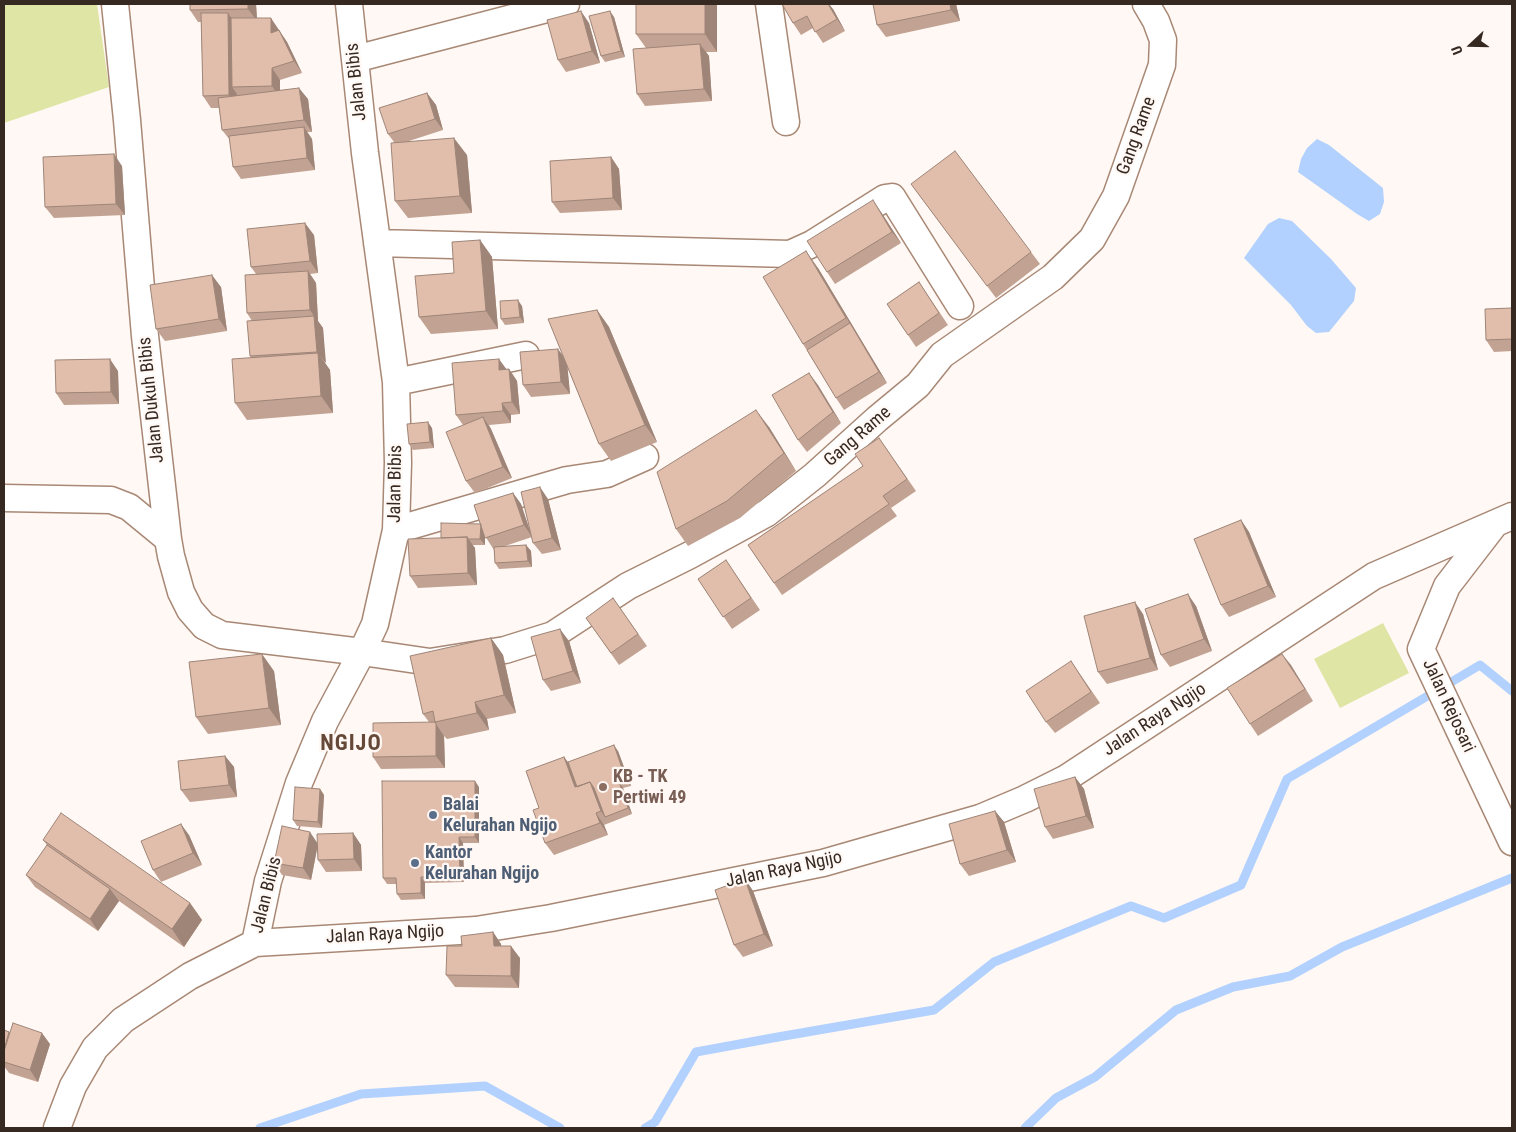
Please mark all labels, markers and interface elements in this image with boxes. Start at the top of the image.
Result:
north arrow [1446,20,1496,70]
street label: Jalan Bibis [342,42,372,122]
text: U [1448,44,1466,57]
street label: Gang Rame [1113,94,1161,178]
street label: Jalan Dukuh Bibis [135,336,169,464]
street label: Gang Rame [820,402,896,472]
street label: Jalan Bibis [385,445,407,523]
street label: Jalan Rejosari [1417,656,1479,756]
street label: Jalan Raya Ngijo [1100,679,1210,761]
district label: NGIJO [320,731,382,757]
place label: KB - TK Pertiwi 49 [613,766,686,809]
marker: KB - TK Pertiwi 49 [597,781,609,793]
place label: Balai Kelurahan Ngijo [443,794,557,836]
marker: Balai Kelurahan Ngijo [427,809,439,821]
place label: Kantor Kelurahan Ngijo [425,842,539,884]
street label: Jalan Raya Ngijo [724,847,844,893]
street label: Jalan Bibis [247,854,287,936]
marker: Kantor Kelurahan Ngijo [409,857,421,869]
street label: Jalan Raya Ngijo [325,921,445,949]

